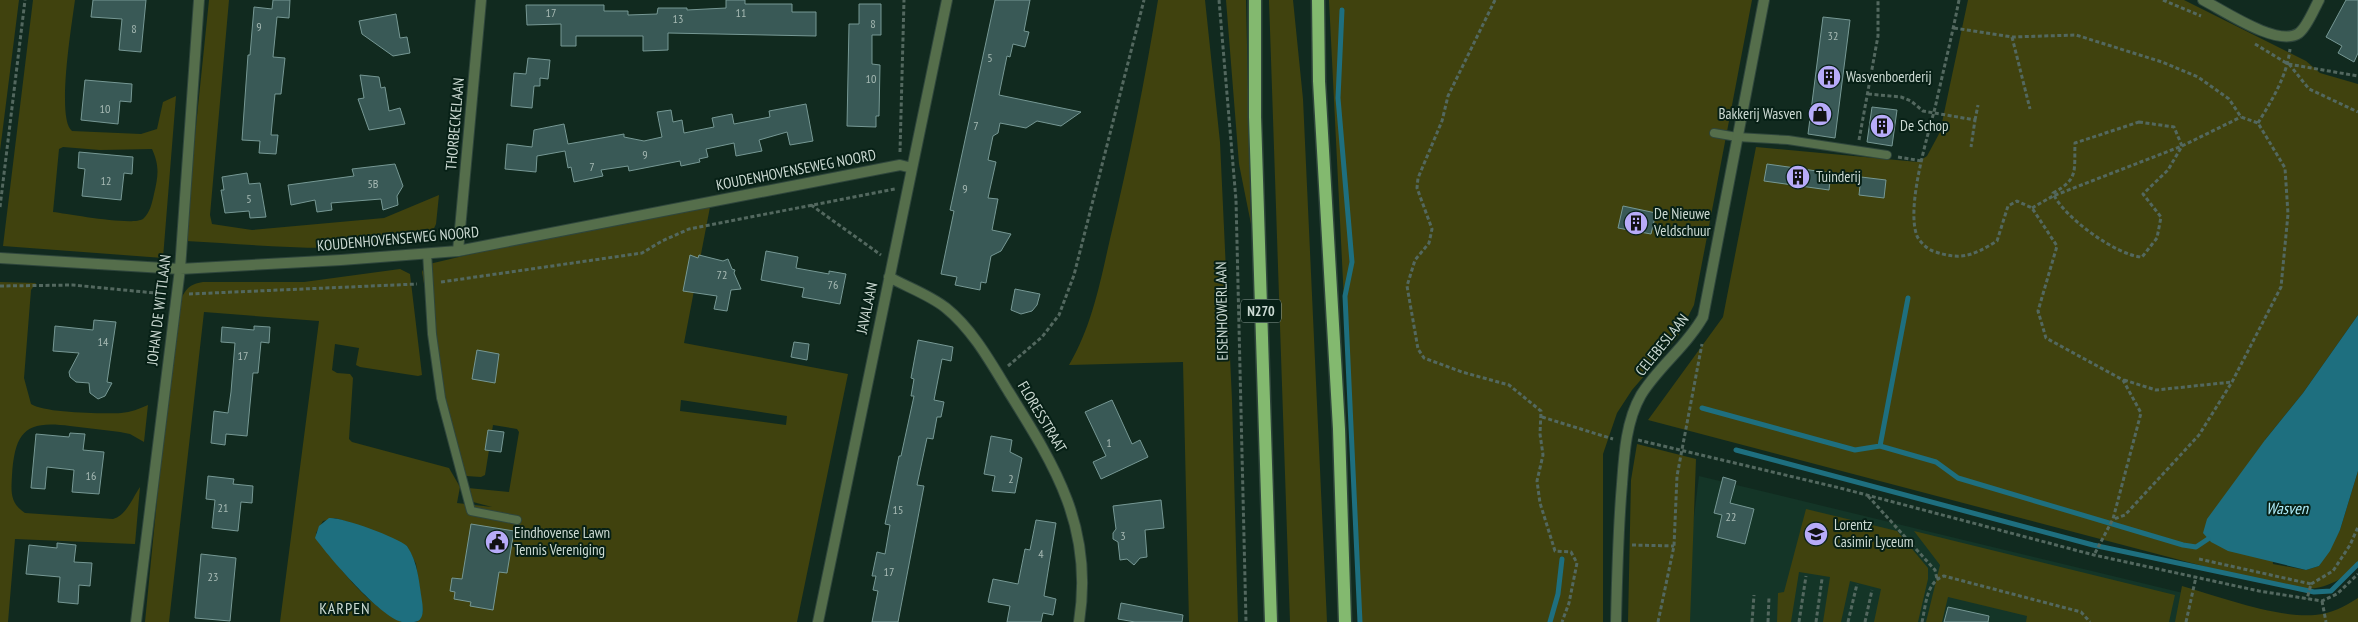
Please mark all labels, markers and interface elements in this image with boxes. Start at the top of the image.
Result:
house number: 17 [546,5,556,20]
house number: 11 [736,5,746,20]
house number: 13 [673,11,683,26]
house number: 8 [870,16,876,31]
house number: 9 [256,19,262,34]
house number: 8 [131,21,137,36]
house number: 32 [1828,28,1838,43]
house number: 5 [987,50,993,65]
building icon: Wasvenboerderij [1816,64,1842,90]
place label: Wasvenboerderij [1846,67,1932,86]
house number: 10 [866,71,876,86]
street label: THORBECKELAAN [441,77,468,171]
house number: 10 [100,101,110,116]
shop icon: Bakkerij Wasven [1807,101,1833,127]
place label: Bakkerij Wasven [1718,104,1802,123]
building icon: De Schop [1869,113,1895,139]
place label: De Schop [1900,116,1949,135]
house number: 7 [973,118,979,133]
street label: KOUDENHOVENSEWEG NOORD [714,145,878,194]
house number: 9 [642,147,648,162]
house number: 7 [589,159,595,174]
building icon: Tuinderij [1785,164,1811,190]
place label: Tuinderij [1816,167,1861,186]
house number: 12 [101,173,111,188]
house number: 5B [367,176,379,191]
house number: 9 [962,181,968,196]
house number: 5 [246,191,252,206]
place label: De Nieuwe Veldschuur [1653,204,1711,240]
building icon: De Nieuwe Veldschuur [1623,210,1649,236]
street label: KOUDENHOVENSEWEG NOORD [316,222,480,255]
street label: JOHAN DE WITTLAAN [142,254,175,367]
street label: EISENHOWERLAAN [1211,261,1232,361]
house number: 72 [717,267,727,282]
house number: 76 [828,277,838,292]
street label: JAVALAAN [852,280,881,336]
road number: N270 [1241,300,1281,322]
street label: CELEBESLAAN [1631,310,1692,380]
house number: 14 [98,334,109,349]
house number: 17 [238,348,248,363]
street label: FLORESSTRAAT [1014,378,1071,456]
house number: 1 [1106,435,1112,450]
house number: 16 [86,468,96,483]
house number: 2 [1008,471,1014,486]
water label: Wasven [2266,498,2309,518]
house number: 21 [218,500,228,515]
house number: 15 [893,502,903,517]
house number: 22 [1726,509,1736,524]
place label: Lorentz Casimir Lyceum [1834,515,1914,551]
school or university icon: Lorentz Casimir Lyceum [1803,521,1829,547]
place label: Eindhovense Lawn Tennis Vereniging [514,523,610,559]
house number: 3 [1120,528,1126,543]
public building icon: Eindhovense Lawn Tennis Vereniging [484,529,510,555]
house number: 4 [1038,546,1044,561]
house number: 17 [884,564,894,579]
house number: 23 [208,569,218,584]
district label: KARPEN [319,598,371,618]

